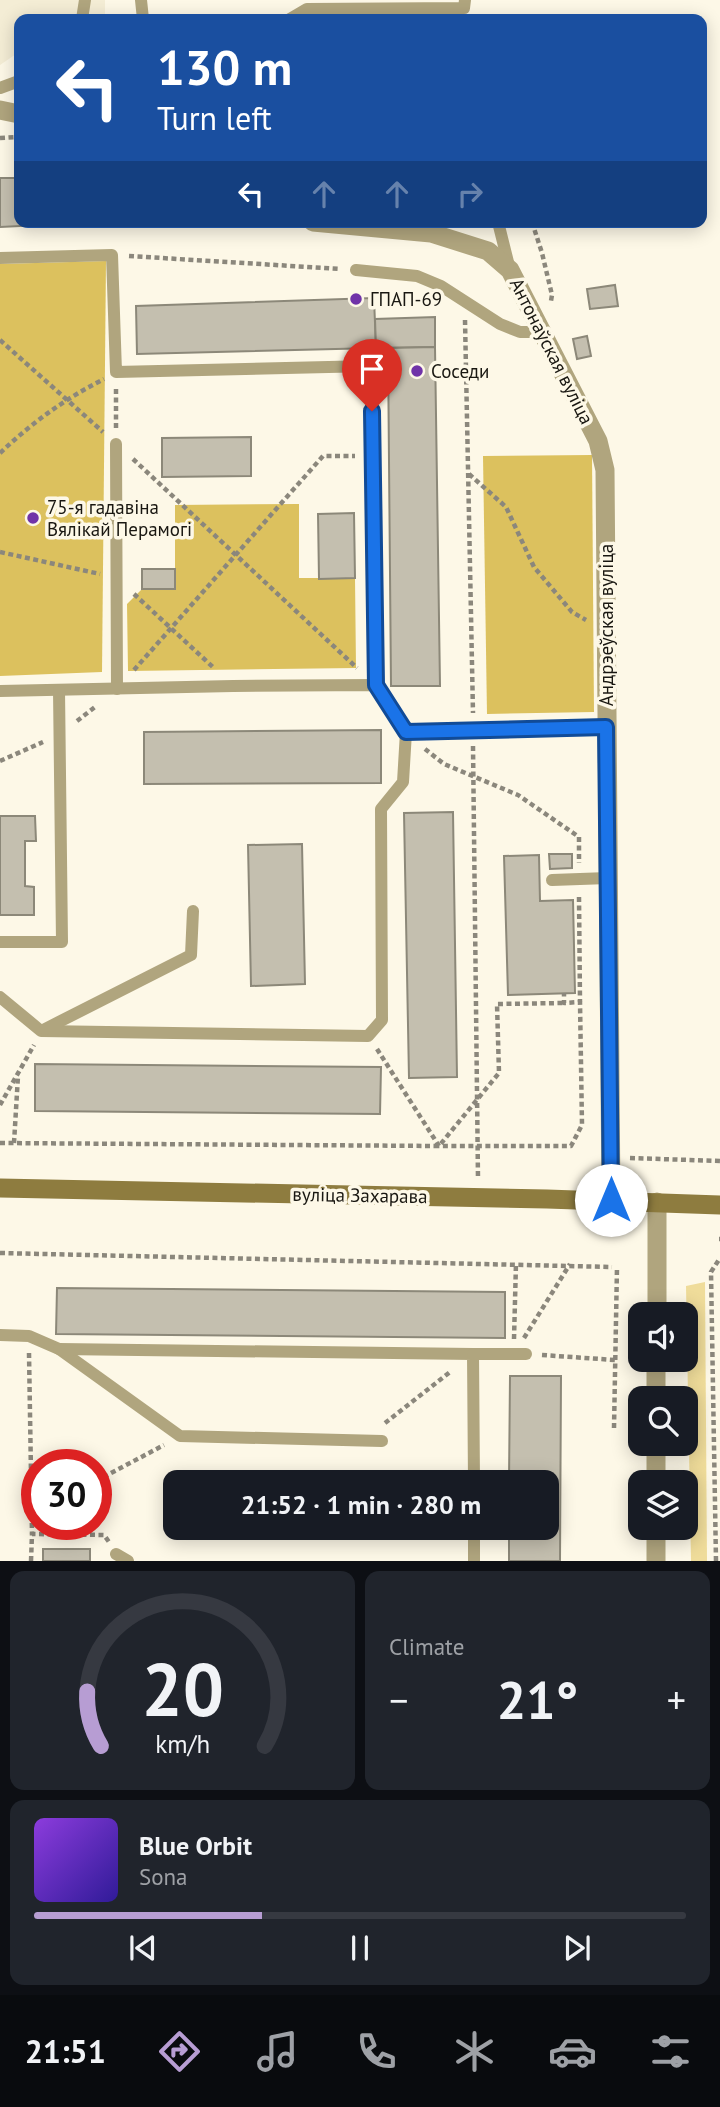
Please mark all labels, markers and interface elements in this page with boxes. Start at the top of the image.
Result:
text: 130 m [157,35,292,99]
icon: left [42,42,133,133]
text: Turn left [157,97,272,139]
icon: left [232,175,270,213]
icon: ahead [305,175,343,213]
icon: ahead [378,175,416,213]
icon: right [451,175,489,213]
street label: Антонаўская вуліца [505,274,599,428]
place label: ГПАП-69 [370,287,442,311]
marker: ГПАП-69 [348,291,364,307]
pin [342,339,402,411]
icon: arrive [353,350,391,388]
place label: Соседи [431,359,489,383]
marker: Соседи [409,363,425,379]
place label: 75-я гадавіна Вялікай Перамогі [47,495,192,541]
marker: 75-я гадавіна Вялікай Перамогі [25,510,41,526]
street label: Андрэеўская вуліца [594,544,618,706]
position arrow [574,1163,648,1237]
street label: вуліца Захарава [292,1182,428,1208]
map controls [628,1302,698,1540]
button: sound [628,1302,698,1372]
button: search [628,1386,698,1456]
speed limit sign: 30 [21,1449,112,1540]
button: layers [628,1470,698,1540]
text: 21:52 · 1 min · 280 m [241,1488,481,1521]
text: Climate [389,1632,464,1661]
text: 20 [141,1643,224,1737]
text: 21° [497,1666,578,1733]
text: − [389,1675,408,1724]
text: + [667,1675,686,1724]
text: km/h [155,1728,210,1760]
text: Blue Orbit [139,1829,252,1862]
text: Sona [139,1862,188,1891]
icon: previous [124,1929,162,1967]
icon: pause [341,1929,379,1967]
icon: next [558,1929,596,1967]
icon: directions [155,2027,204,2076]
icon: music [253,2027,302,2076]
icon: phone [352,2027,401,2076]
icon: climate [450,2027,499,2076]
icon: car [548,2027,597,2076]
icon: filters [646,2027,695,2076]
text: 21:51 [25,2030,106,2072]

